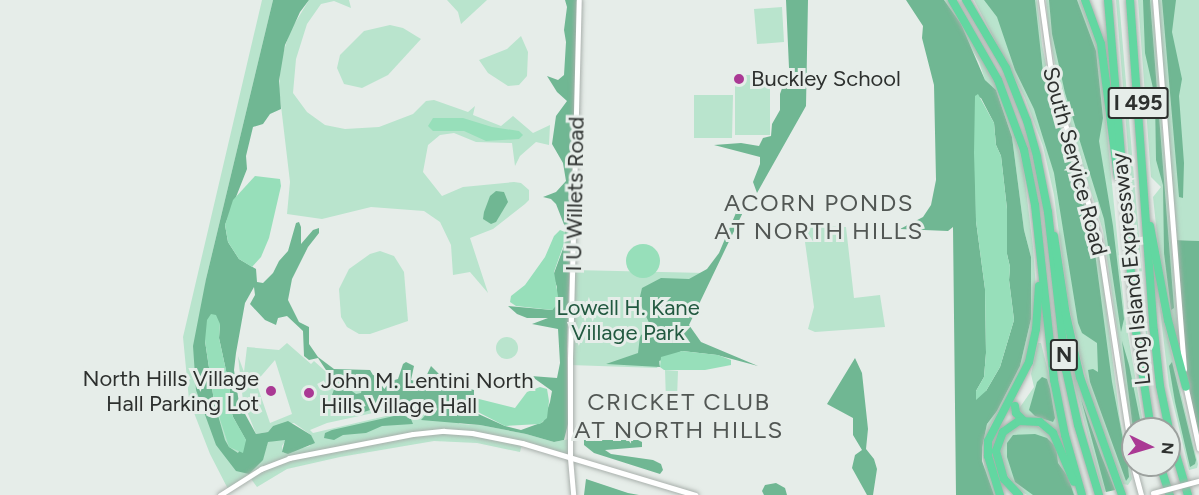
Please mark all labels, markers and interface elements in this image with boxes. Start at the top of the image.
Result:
street label: South Service Road [1037,64,1113,258]
place label: Buckley School [751,66,901,92]
marker: Buckley School [732,72,746,86]
road number: I 495 [1106,85,1170,121]
street label: I U Willets Road [560,116,590,272]
street label: Long Island Expressway [1106,151,1156,387]
district label: ACORN PONDS AT NORTH HILLS [714,189,924,245]
park label: Lowell H. Kane Village Park [556,294,700,346]
road number: N [1049,337,1079,373]
place label: North Hills Village Hall Parking Lot [83,365,259,416]
place label: John M. Lentini North Hills Village Hall [321,367,533,418]
marker: North Hills Village Hall Parking Lot [264,384,278,398]
marker: John M. Lentini North Hills Village Hall [302,386,316,400]
district label: CRICKET CLUB AT NORTH HILLS [574,388,784,444]
north arrow [1121,417,1181,477]
text: N [1157,441,1177,455]

